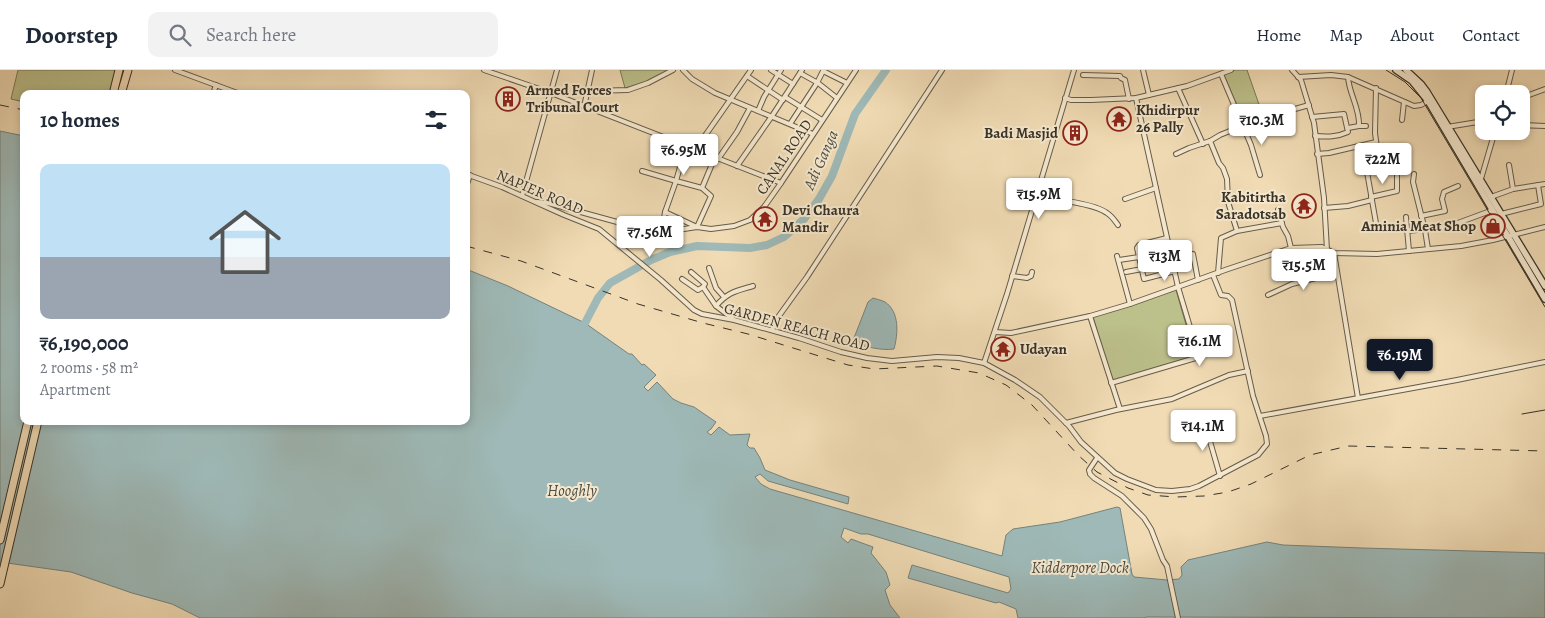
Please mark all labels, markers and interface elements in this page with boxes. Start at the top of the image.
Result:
search box [148,12,498,57]
text: Doorstep [25,19,118,51]
icon: search [166,21,194,49]
text: Search here [206,22,296,48]
text: Home [1256,23,1301,47]
text: Map [1329,23,1362,47]
text: About [1390,23,1434,47]
text: Contact [1462,23,1520,47]
place label: Armed Forces Tribunal Court [525,80,619,117]
map controls [1475,85,1530,140]
button: locate [1475,85,1530,140]
building icon: Armed Forces Tribunal Court [495,86,521,112]
place label: Khidirpur 26 Pally [1136,100,1199,137]
pin: ₹10.3M [1221,104,1303,146]
text: 10 homes [40,106,120,134]
icon: filters [422,106,450,134]
temple icon: Khidirpur 26 Pally [1106,106,1132,132]
text: ₹10.3M [1240,109,1284,131]
street label: CANAL ROAD [751,115,817,199]
building icon: Badi Masjid [1062,120,1088,146]
place label: Badi Masjid [984,123,1059,143]
water label: Adi Ganga [798,126,844,194]
pin: ₹6.95M [643,134,725,176]
text: ₹6.95M [661,139,707,161]
pin: ₹22M [1353,142,1413,185]
text: ₹22M [1366,148,1400,170]
street label: NAPIER ROAD [493,165,587,219]
pin: ₹15.9M [998,178,1080,220]
text: ₹15.9M [1017,183,1061,205]
place label: Kabitirtha Saradotsab [1216,187,1287,224]
temple icon: Kabitirtha Saradotsab [1291,193,1317,219]
icon: home [200,197,290,287]
place label: Devi Chaura Mandir [782,200,860,237]
temple icon: Devi Chaura Mandir [752,206,778,232]
shop icon: Aminia Meat Shop [1480,213,1506,239]
pin: ₹7.56M [609,216,691,258]
place label: Aminia Meat Shop [1360,216,1476,236]
text: ₹7.56M [628,221,672,243]
pin: ₹13M [1135,240,1195,282]
text: ₹13M [1149,245,1181,267]
pin: ₹15.5M [1263,248,1345,291]
text: ₹15.5M [1282,254,1326,276]
street label: GARDEN REACH ROAD [722,298,872,356]
pin: ₹16.1M [1159,324,1241,367]
text: ₹6,190,000 [40,329,128,357]
text: ₹16.1M [1179,330,1221,352]
temple icon: Udayan [990,336,1016,362]
pin: ₹6.19M [1359,338,1441,381]
place label: Udayan [1020,339,1068,359]
text: ₹6.19M [1378,344,1422,366]
text: 2 rooms · 58 m² [40,357,138,379]
text: Apartment [40,379,111,401]
pin: ₹14.1M [1162,410,1244,452]
text: ₹14.1M [1182,415,1224,437]
water label: Hooghly [547,480,597,502]
water label: Kidderpore Dock [1031,557,1129,579]

